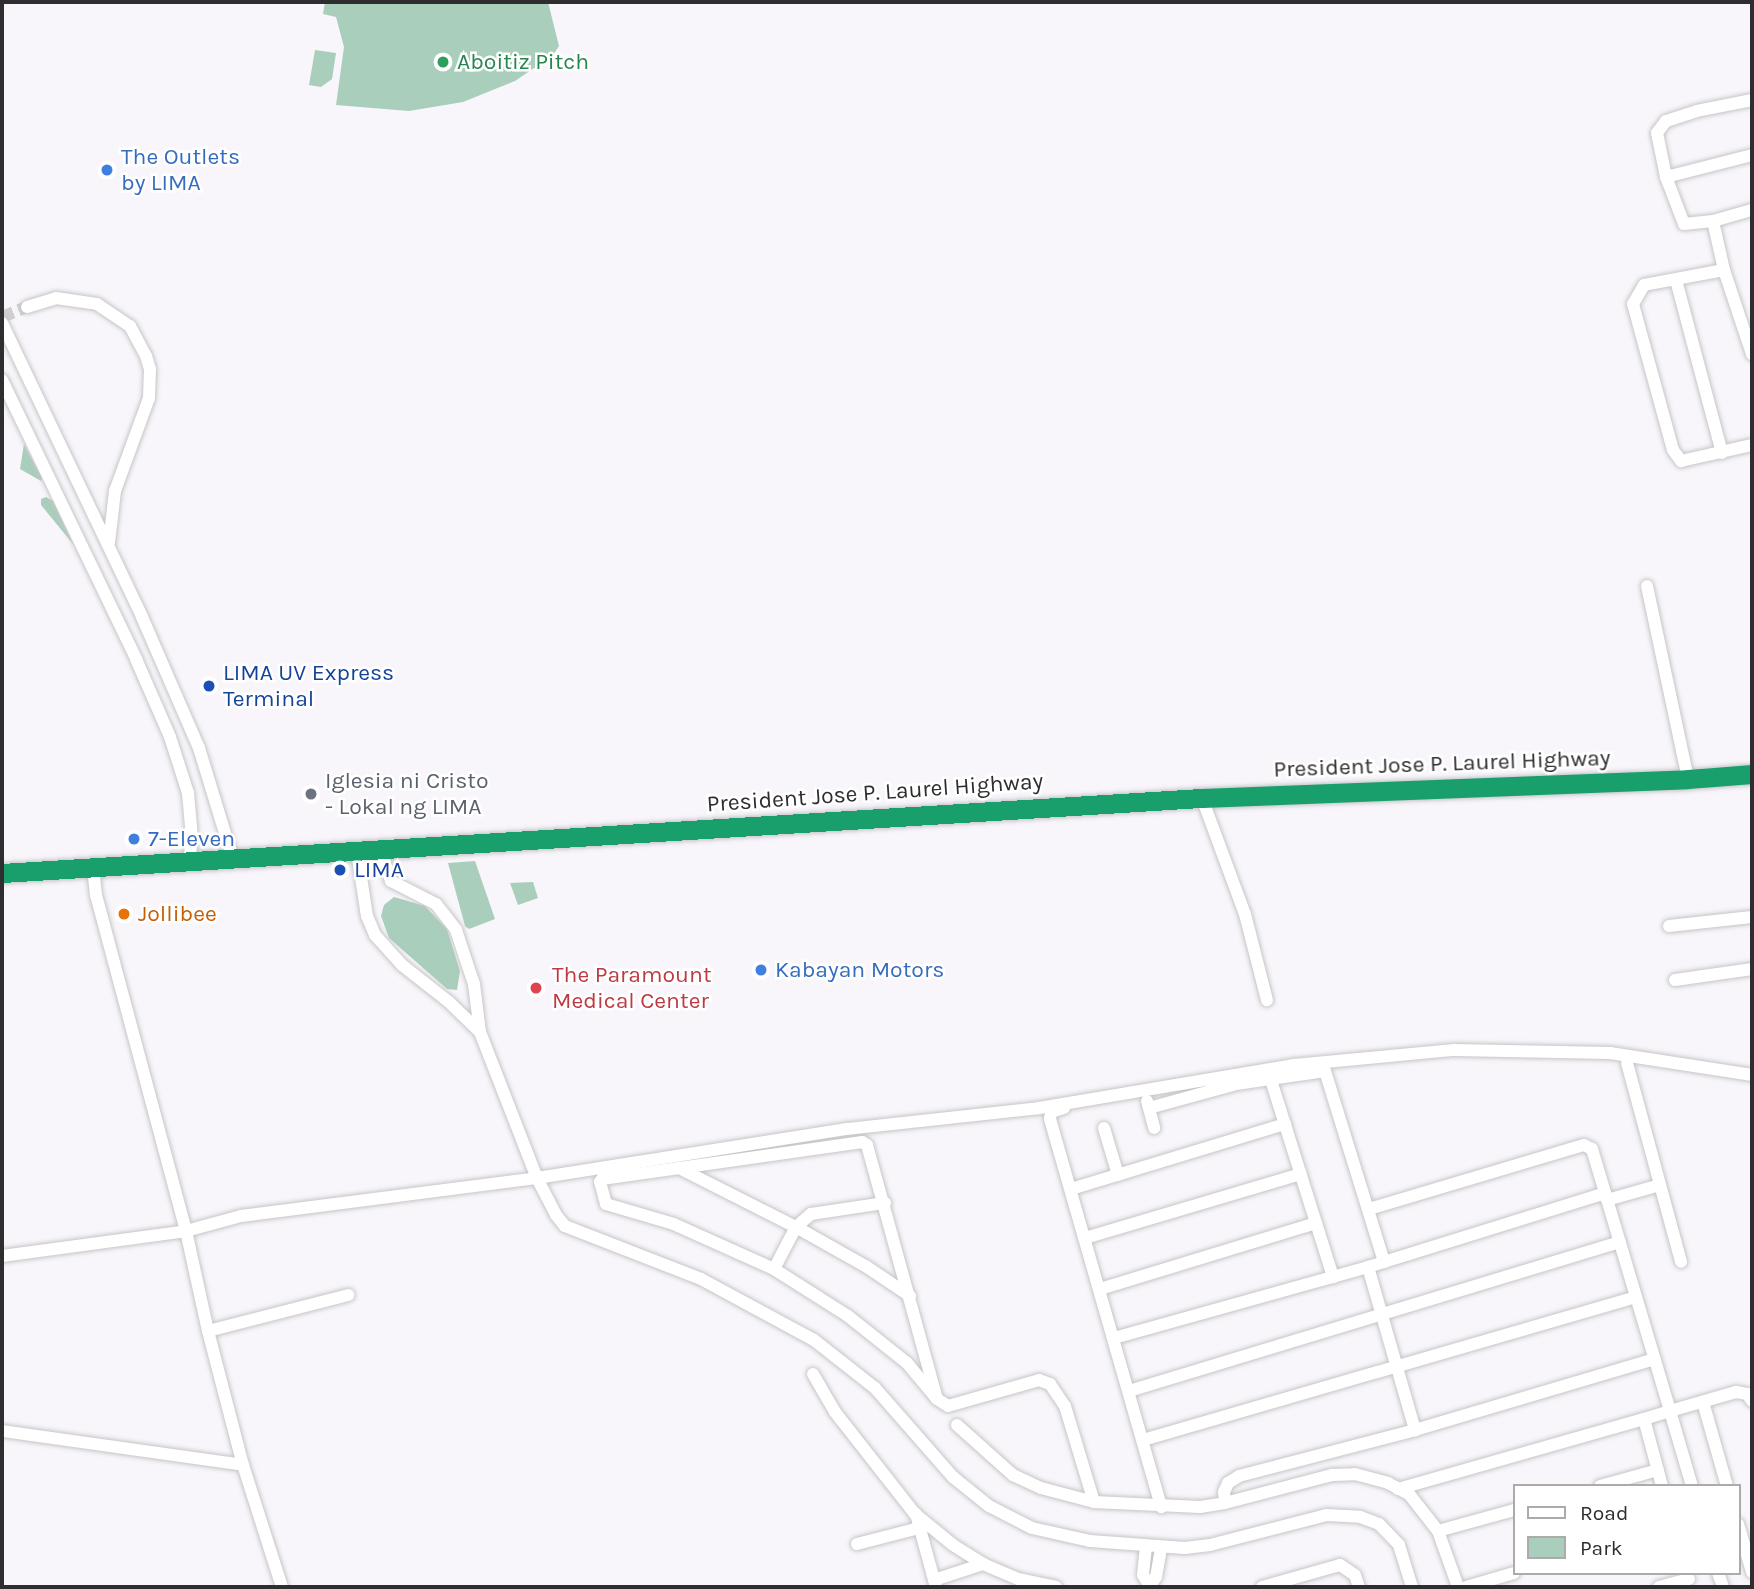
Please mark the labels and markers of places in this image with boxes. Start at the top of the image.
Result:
place label: Aboitiz Pitch [457,48,589,76]
marker: Aboitiz Pitch [435,54,451,70]
place label: The Outlets by LIMA [121,143,240,197]
marker: The Outlets by LIMA [99,162,115,178]
place label: LIMA UV Express Terminal [223,659,394,713]
marker: LIMA UV Express Terminal [201,678,217,694]
place label: Iglesia ni Cristo - Lokal ng LIMA [325,767,489,821]
marker: Iglesia ni Cristo - Lokal ng LIMA [303,786,319,802]
place label: 7-Eleven [148,825,235,853]
marker: 7-Eleven [126,831,142,847]
place label: LIMA [354,856,404,884]
marker: LIMA [332,862,348,878]
place label: Jollibee [138,900,217,928]
marker: Jollibee [116,906,132,922]
place label: Kabayan Motors [775,956,944,984]
place label: The Paramount Medical Center [552,961,712,1015]
marker: Kabayan Motors [753,962,769,978]
marker: The Paramount Medical Center [526,978,546,998]

